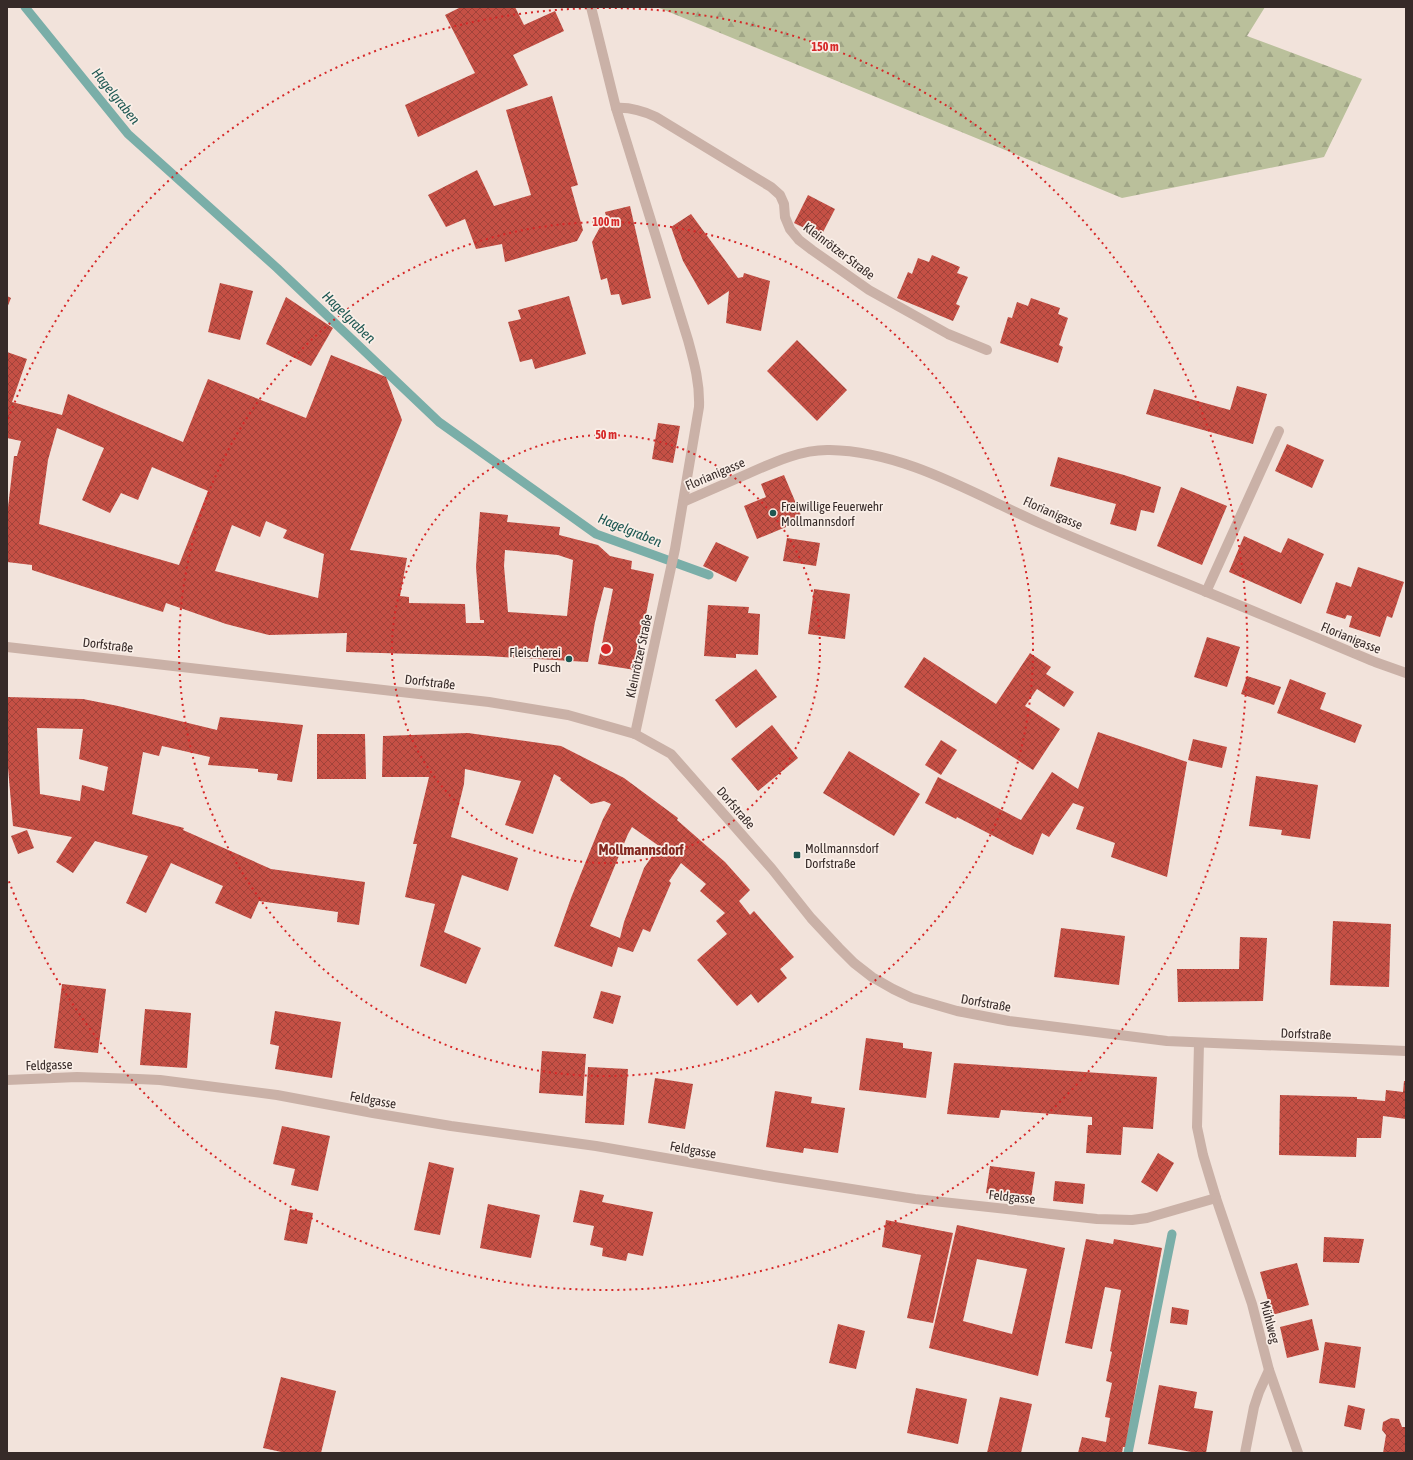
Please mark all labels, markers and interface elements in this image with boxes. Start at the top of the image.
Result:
text: 150 m [811,40,839,54]
water label: Hagelgraben [89,65,144,127]
text: 100 m [592,215,620,229]
street label: Kleinrötzer Straße [800,219,878,283]
water label: Hagelgraben [319,288,379,346]
text: 50 m [595,428,617,442]
street label: Florianigasse [683,455,747,493]
street label: Florianigasse [1021,493,1085,533]
place label: Freiwillige Feuerwehr Mollmannsdorf [781,499,883,529]
marker: Freiwillige Feuerwehr Mollmannsdorf [768,508,778,518]
water label: Hagelgraben [596,510,664,550]
street label: Kleinrötzer Straße [623,613,655,699]
street label: Florianigasse [1319,619,1383,657]
street label: Dorfstraße [82,634,134,656]
centre of rings [599,642,613,656]
place label: Fleischerei Pusch [509,645,561,675]
marker: Fleischerei Pusch [564,654,574,664]
street label: Dorfstraße [404,671,456,693]
street label: Dorfstraße [714,784,758,832]
district label: Mollmannsdorf [598,841,684,858]
place label: Mollmannsdorf Dorfstraße [805,841,879,871]
marker: Mollmannsdorf Dorfstraße [792,850,802,860]
street label: Dorfstraße [960,991,1012,1015]
street label: Dorfstraße [1280,1026,1332,1042]
street label: Feldgasse [25,1057,73,1073]
street label: Feldgasse [349,1089,397,1111]
street label: Feldgasse [669,1139,717,1161]
street label: Feldgasse [988,1187,1036,1207]
street label: Mühlweg [1257,1299,1283,1345]

